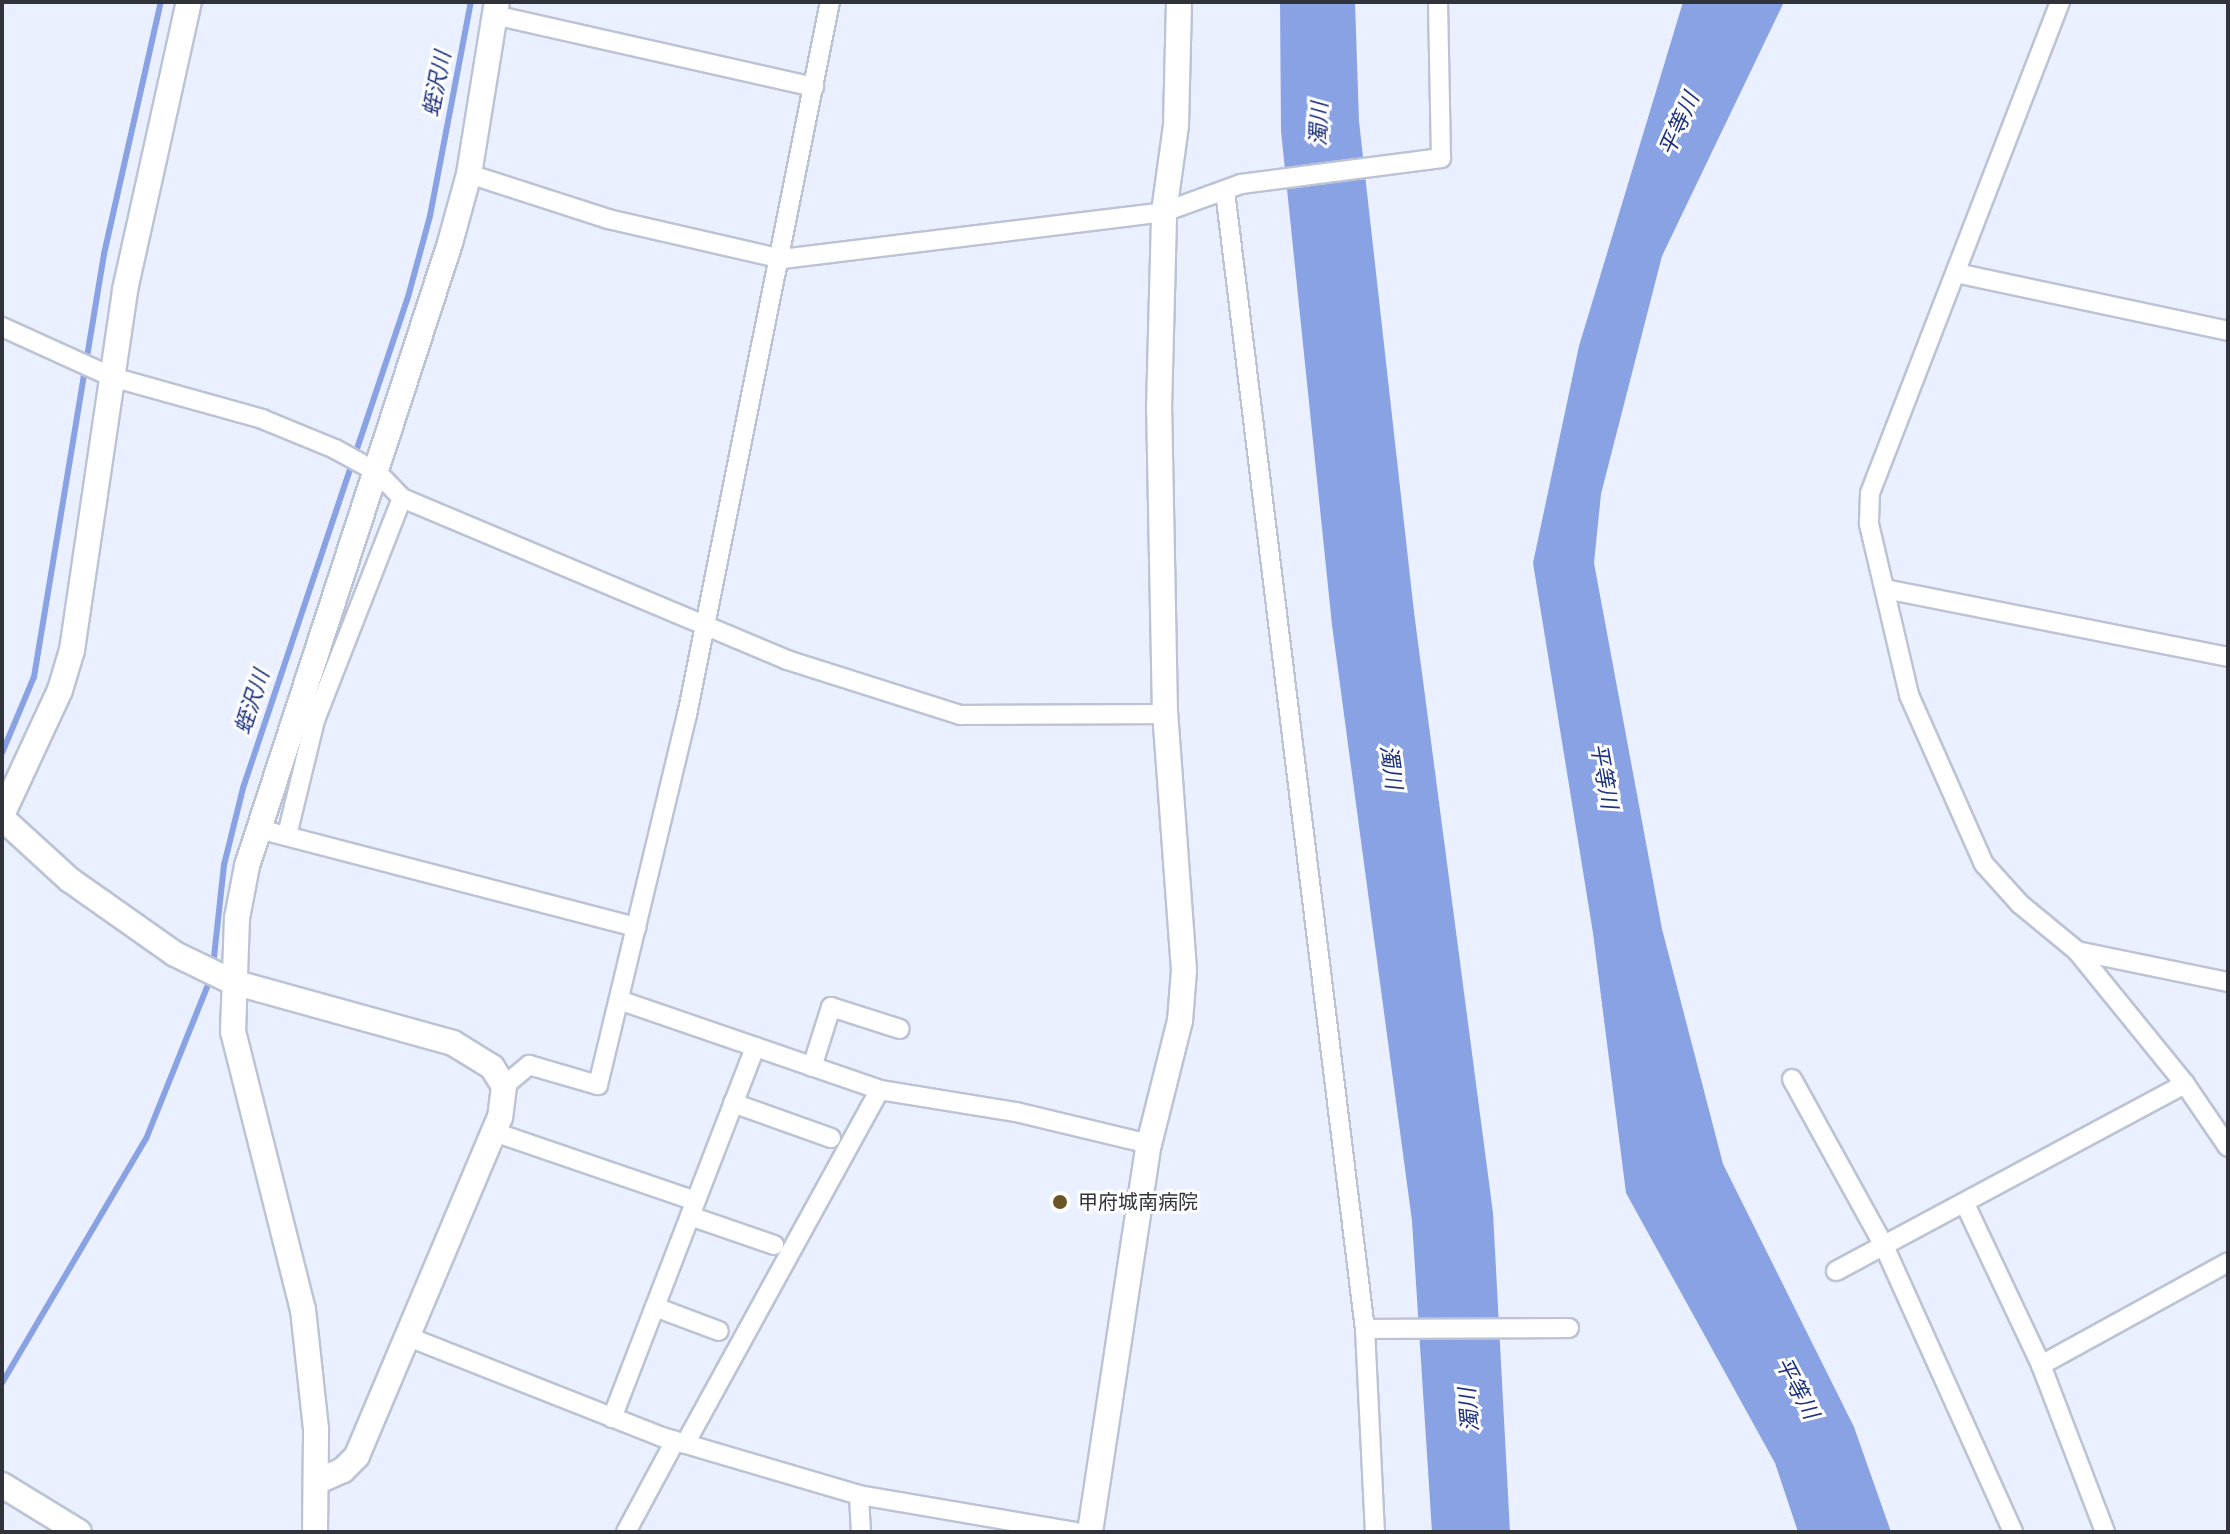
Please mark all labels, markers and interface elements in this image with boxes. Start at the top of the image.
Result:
water label: 蛭沢川 [418,49,456,119]
water label: 平等川 [1654,88,1704,160]
water label: 濁川 [1305,102,1333,146]
water label: 蛭沢川 [229,667,275,737]
water label: 平等川 [1585,741,1623,811]
water label: 濁川 [1375,743,1407,791]
place label: 甲府城南病院 [1078,1190,1198,1214]
marker: 甲府城南病院 [1049,1191,1071,1213]
water label: 平等川 [1770,1353,1824,1423]
water label: 濁川 [1454,1387,1484,1433]

